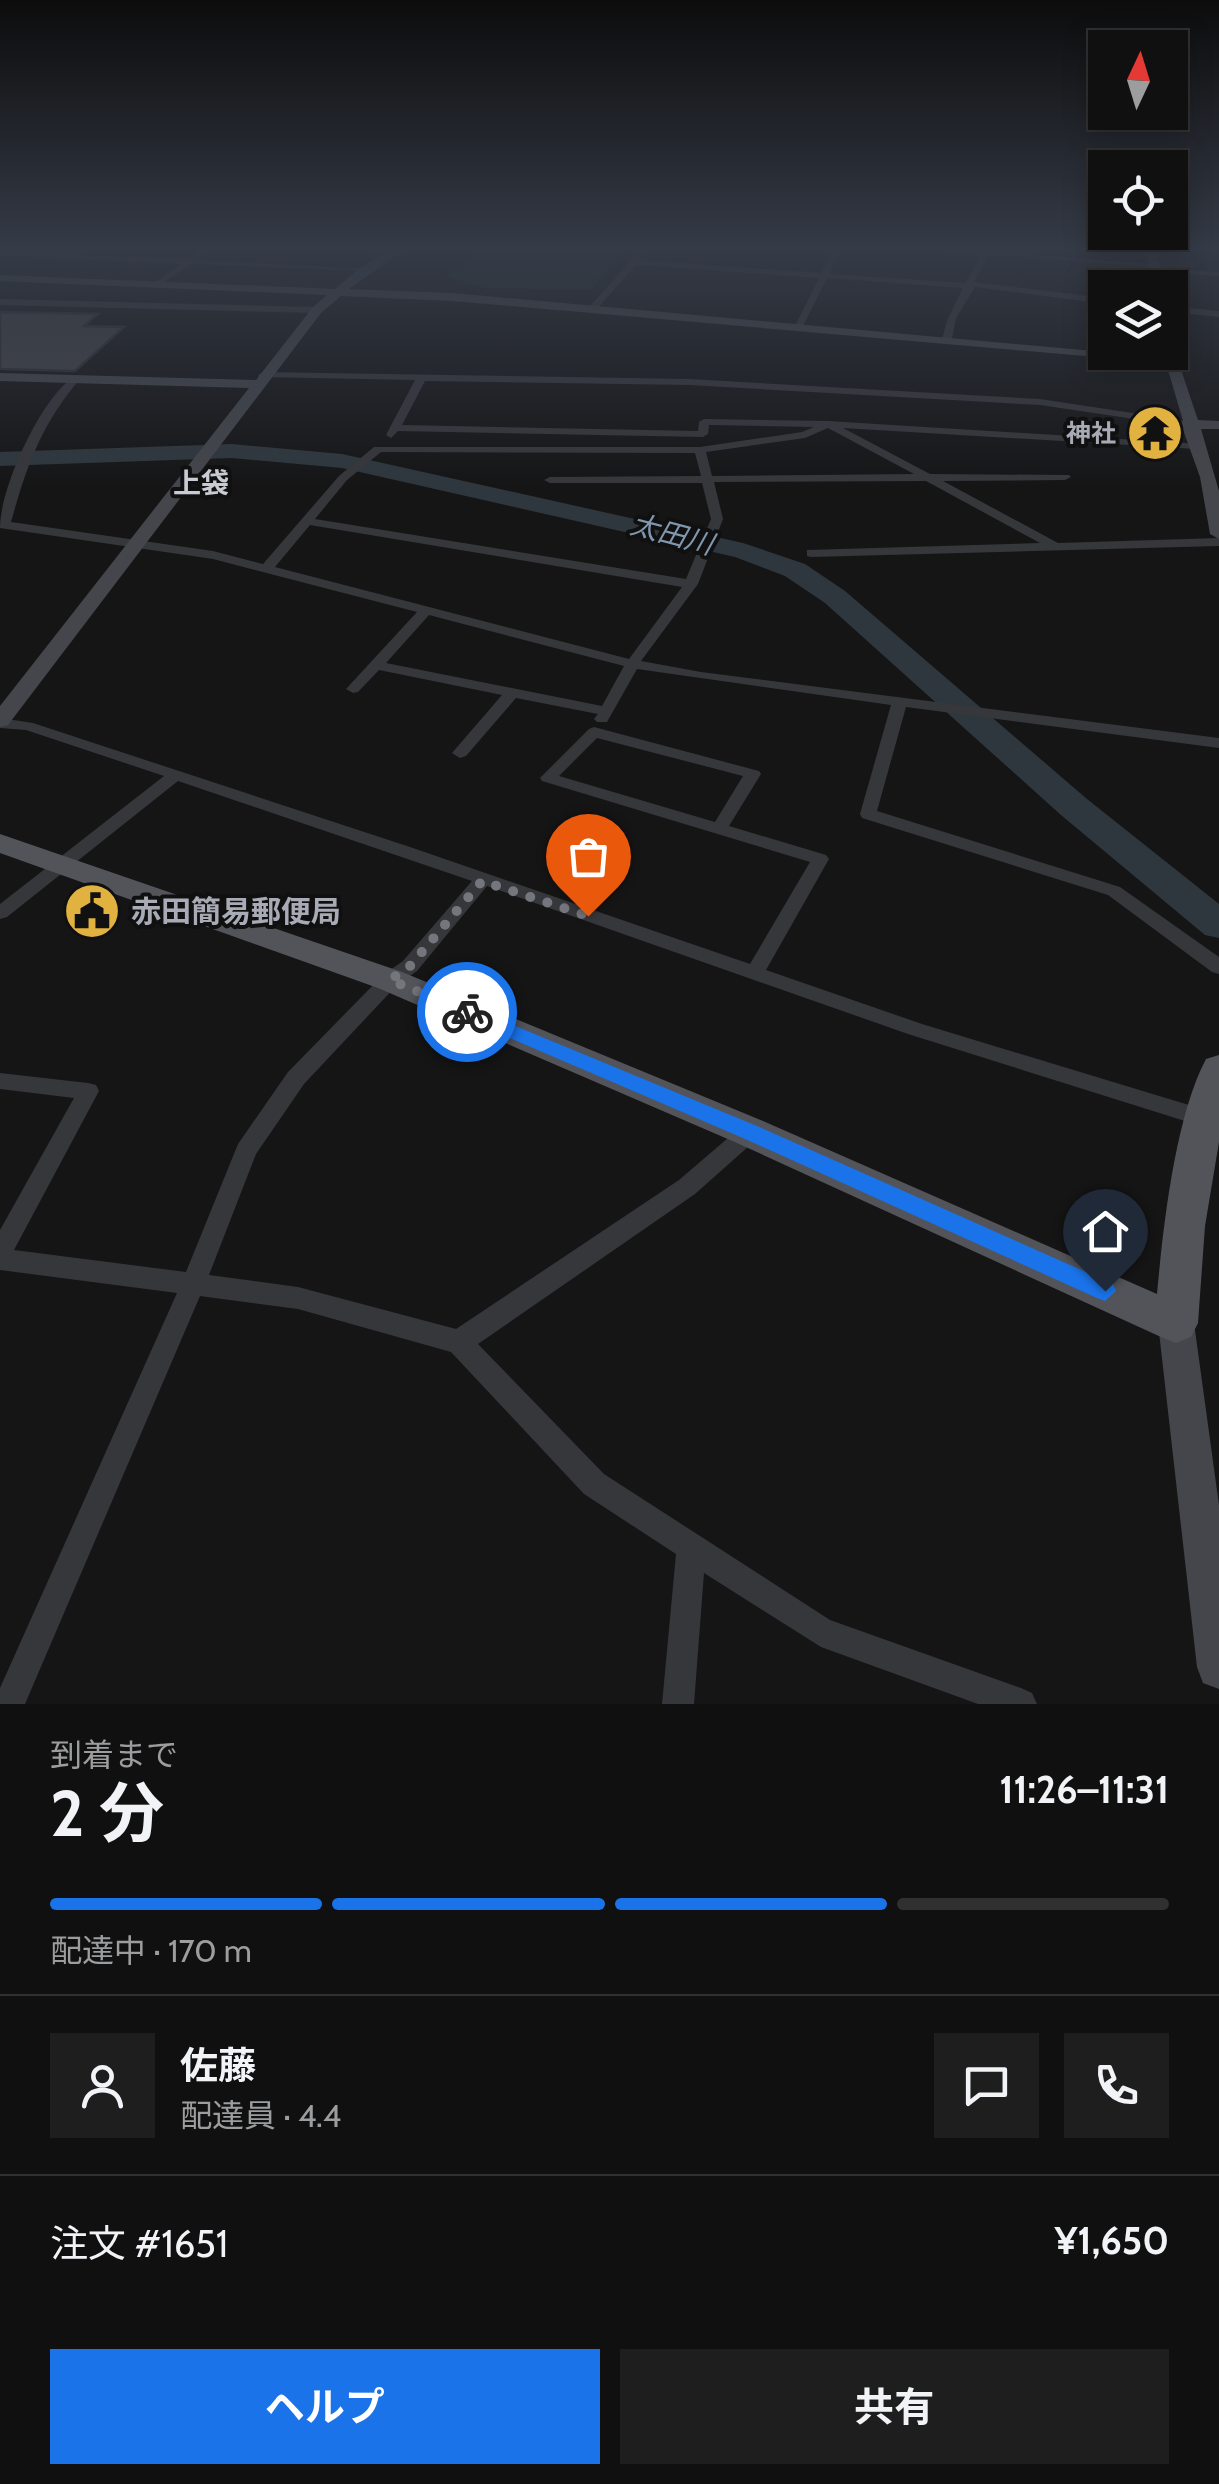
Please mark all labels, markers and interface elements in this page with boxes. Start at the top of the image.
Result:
north arrow [1088,30,1188,130]
map controls [1088,30,1188,370]
button: locate [1088,150,1188,250]
button: layers [1088,270,1188,370]
temple icon: 神社 [1125,403,1185,463]
place label: 神社 [1066,418,1116,448]
district label: 上袋 [173,466,229,500]
water label: 太田川 [627,507,720,562]
pin [546,814,631,917]
icon: bag [561,829,616,884]
public building icon: 赤田簡易郵便局 [62,881,122,941]
place label: 赤田簡易郵便局 [131,893,341,930]
courier [417,962,517,1062]
icon: bike [440,985,495,1040]
pin [1063,1189,1148,1292]
icon: home [1078,1204,1133,1259]
text: 到着まで [50,1735,178,1774]
text: 11:26–11:31 [1000,1766,1169,1813]
text: 2 分 [50,1773,164,1852]
text: 配達中 · 170 m [50,1931,252,1970]
button: person [50,2033,155,2138]
button: chat [934,2033,1039,2138]
button: phone [1064,2033,1169,2138]
text: 佐藤 [180,2042,256,2089]
text: 配達員 · 4.4 [180,2096,341,2135]
text: ¥1,650 [1055,2217,1169,2264]
text: 注文 #1651 [50,2220,228,2267]
button: ヘルプ [50,2349,600,2464]
button: 共有 [620,2349,1169,2464]

